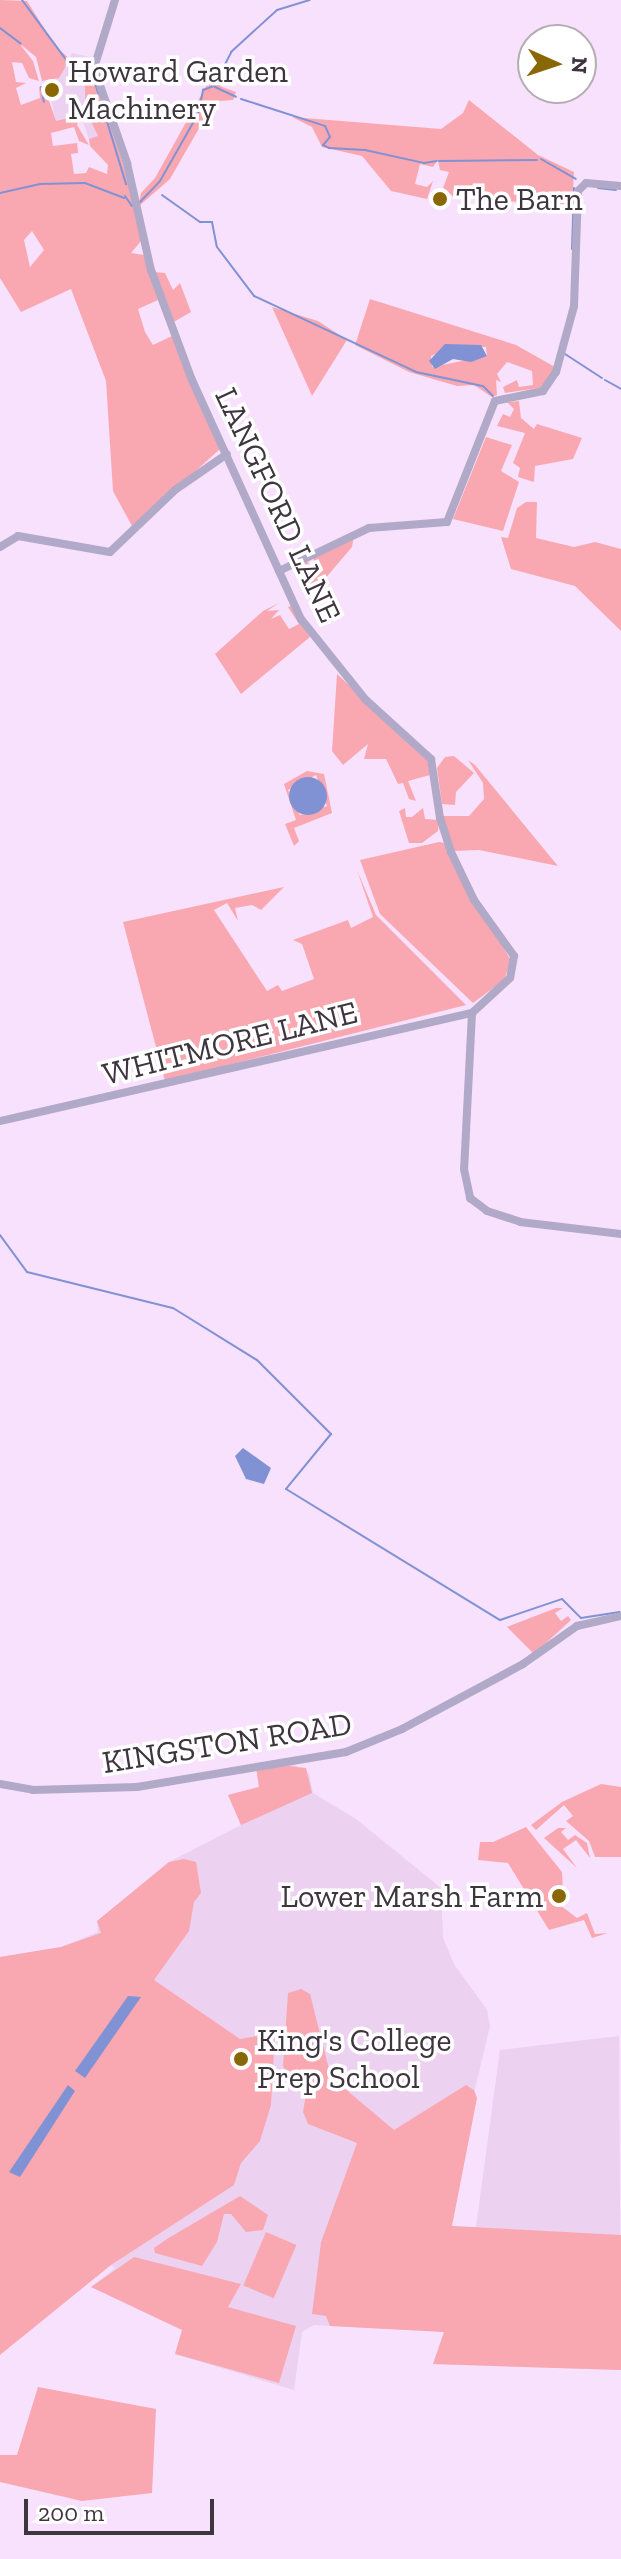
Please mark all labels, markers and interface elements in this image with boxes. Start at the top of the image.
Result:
north arrow [517,24,597,104]
place label: Howard Garden Machinery [68,53,288,128]
text: N [566,56,593,74]
marker: Howard Garden Machinery [43,81,61,99]
place label: The Barn [456,180,583,218]
marker: The Barn [431,190,449,208]
street label: LANGFORD LANE [207,382,349,628]
street label: WHITMORE LANE [99,993,361,1093]
street label: KINGSTON ROAD [100,1704,354,1782]
place label: Lower Marsh Farm [280,1877,543,1915]
marker: Lower Marsh Farm [550,1887,568,1905]
place label: King's College Prep School [257,2022,451,2097]
marker: King's College Prep School [232,2050,250,2068]
scale bar [28,2483,218,2533]
text: 200 m [38,2498,104,2527]

